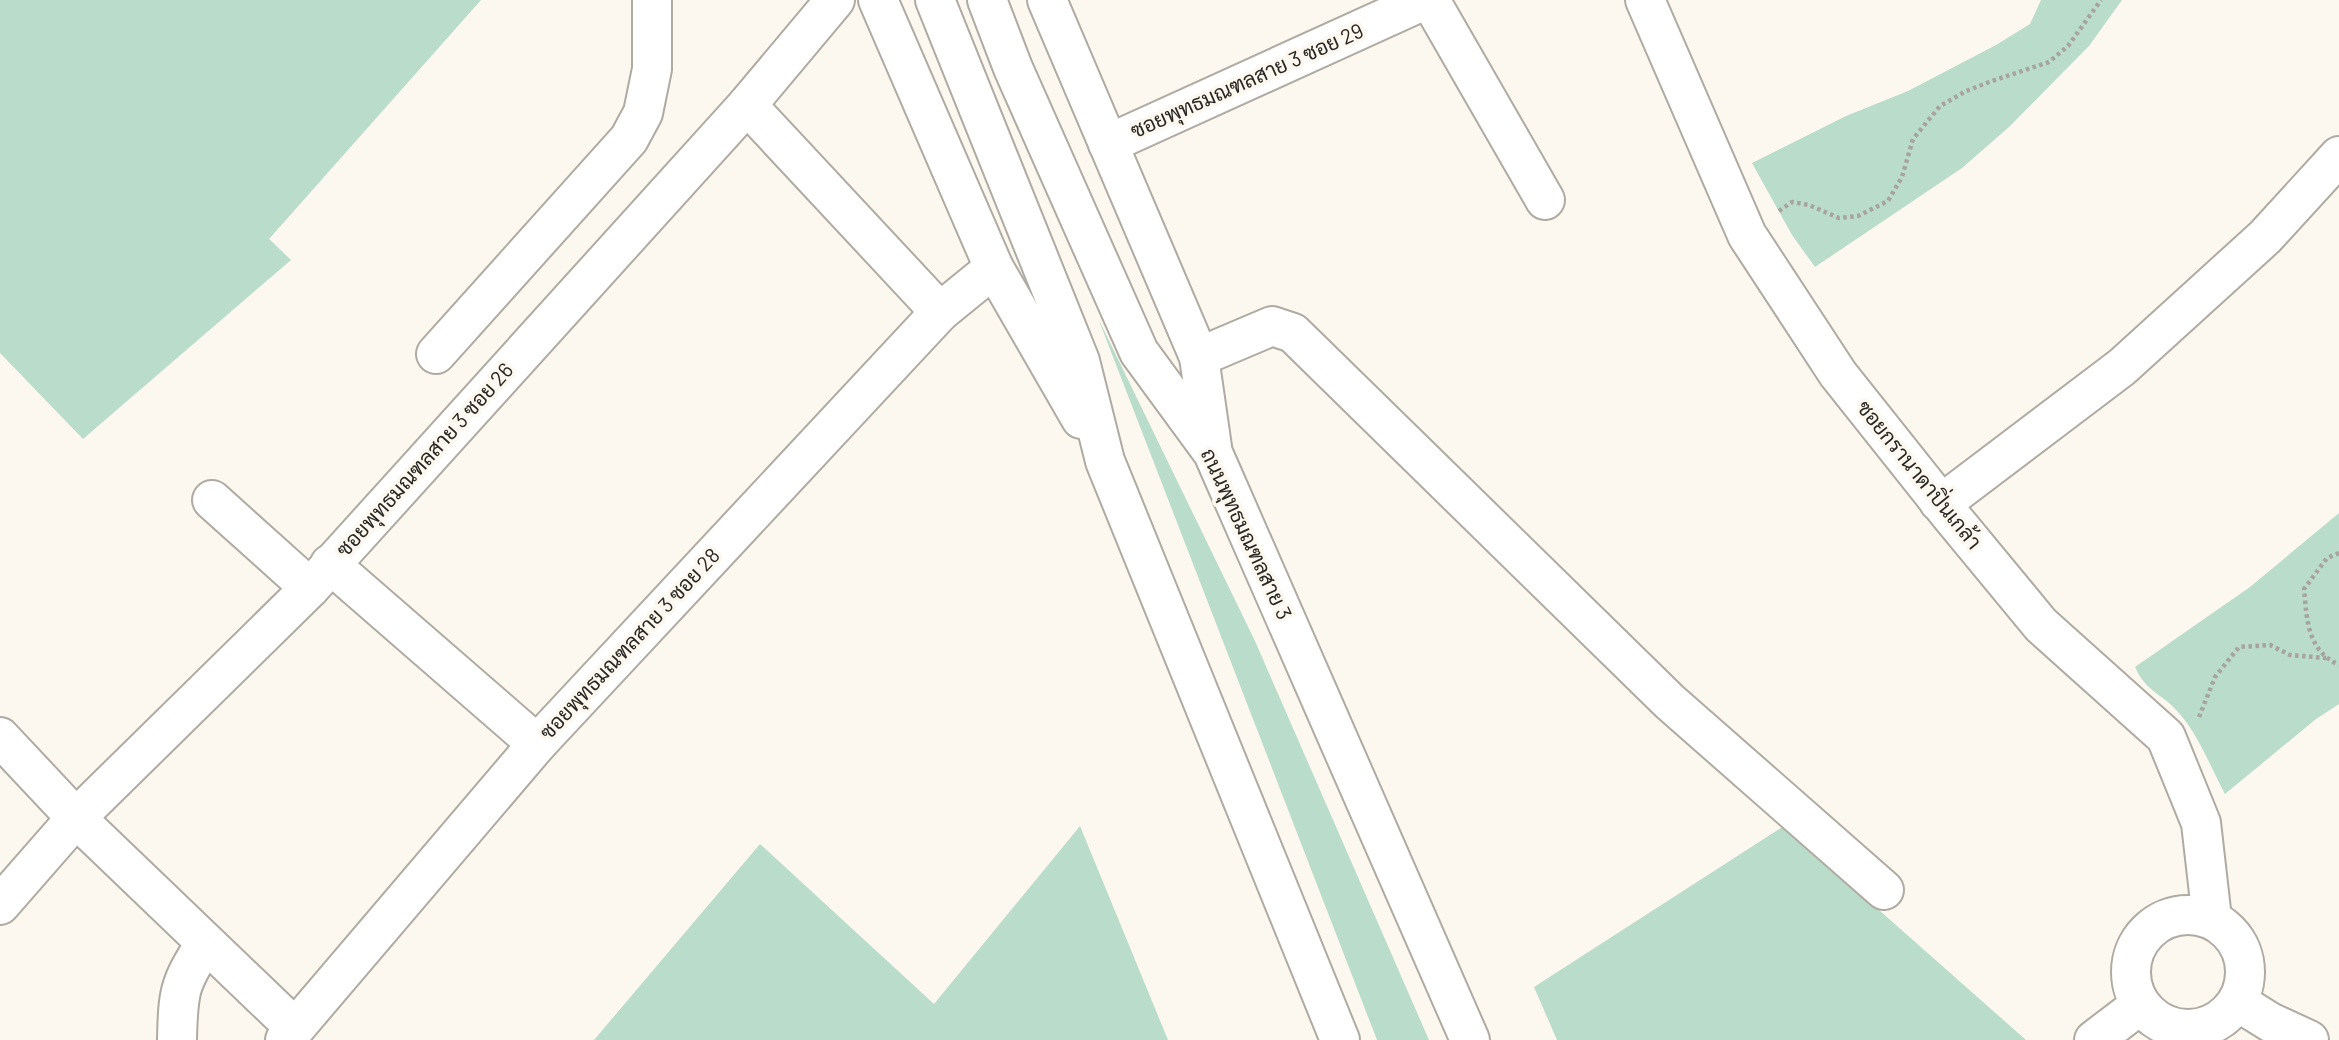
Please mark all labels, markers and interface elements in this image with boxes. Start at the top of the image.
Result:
street label: ซอยพุทธมณฑลสาย 3 ซอย 29 [1126,17,1368,145]
street label: ซอยพุทธมณฑลสาย 3 ซอย 26 [330,357,520,563]
street label: ซอยกรานาดาปิ่นเกล้า [1853,392,1992,553]
street label: ถนนพุทธมณฑลสาย 3 [1194,444,1298,624]
street label: ซอยพุทธมณฑลสาย 3 ซอย 28 [534,542,726,746]

